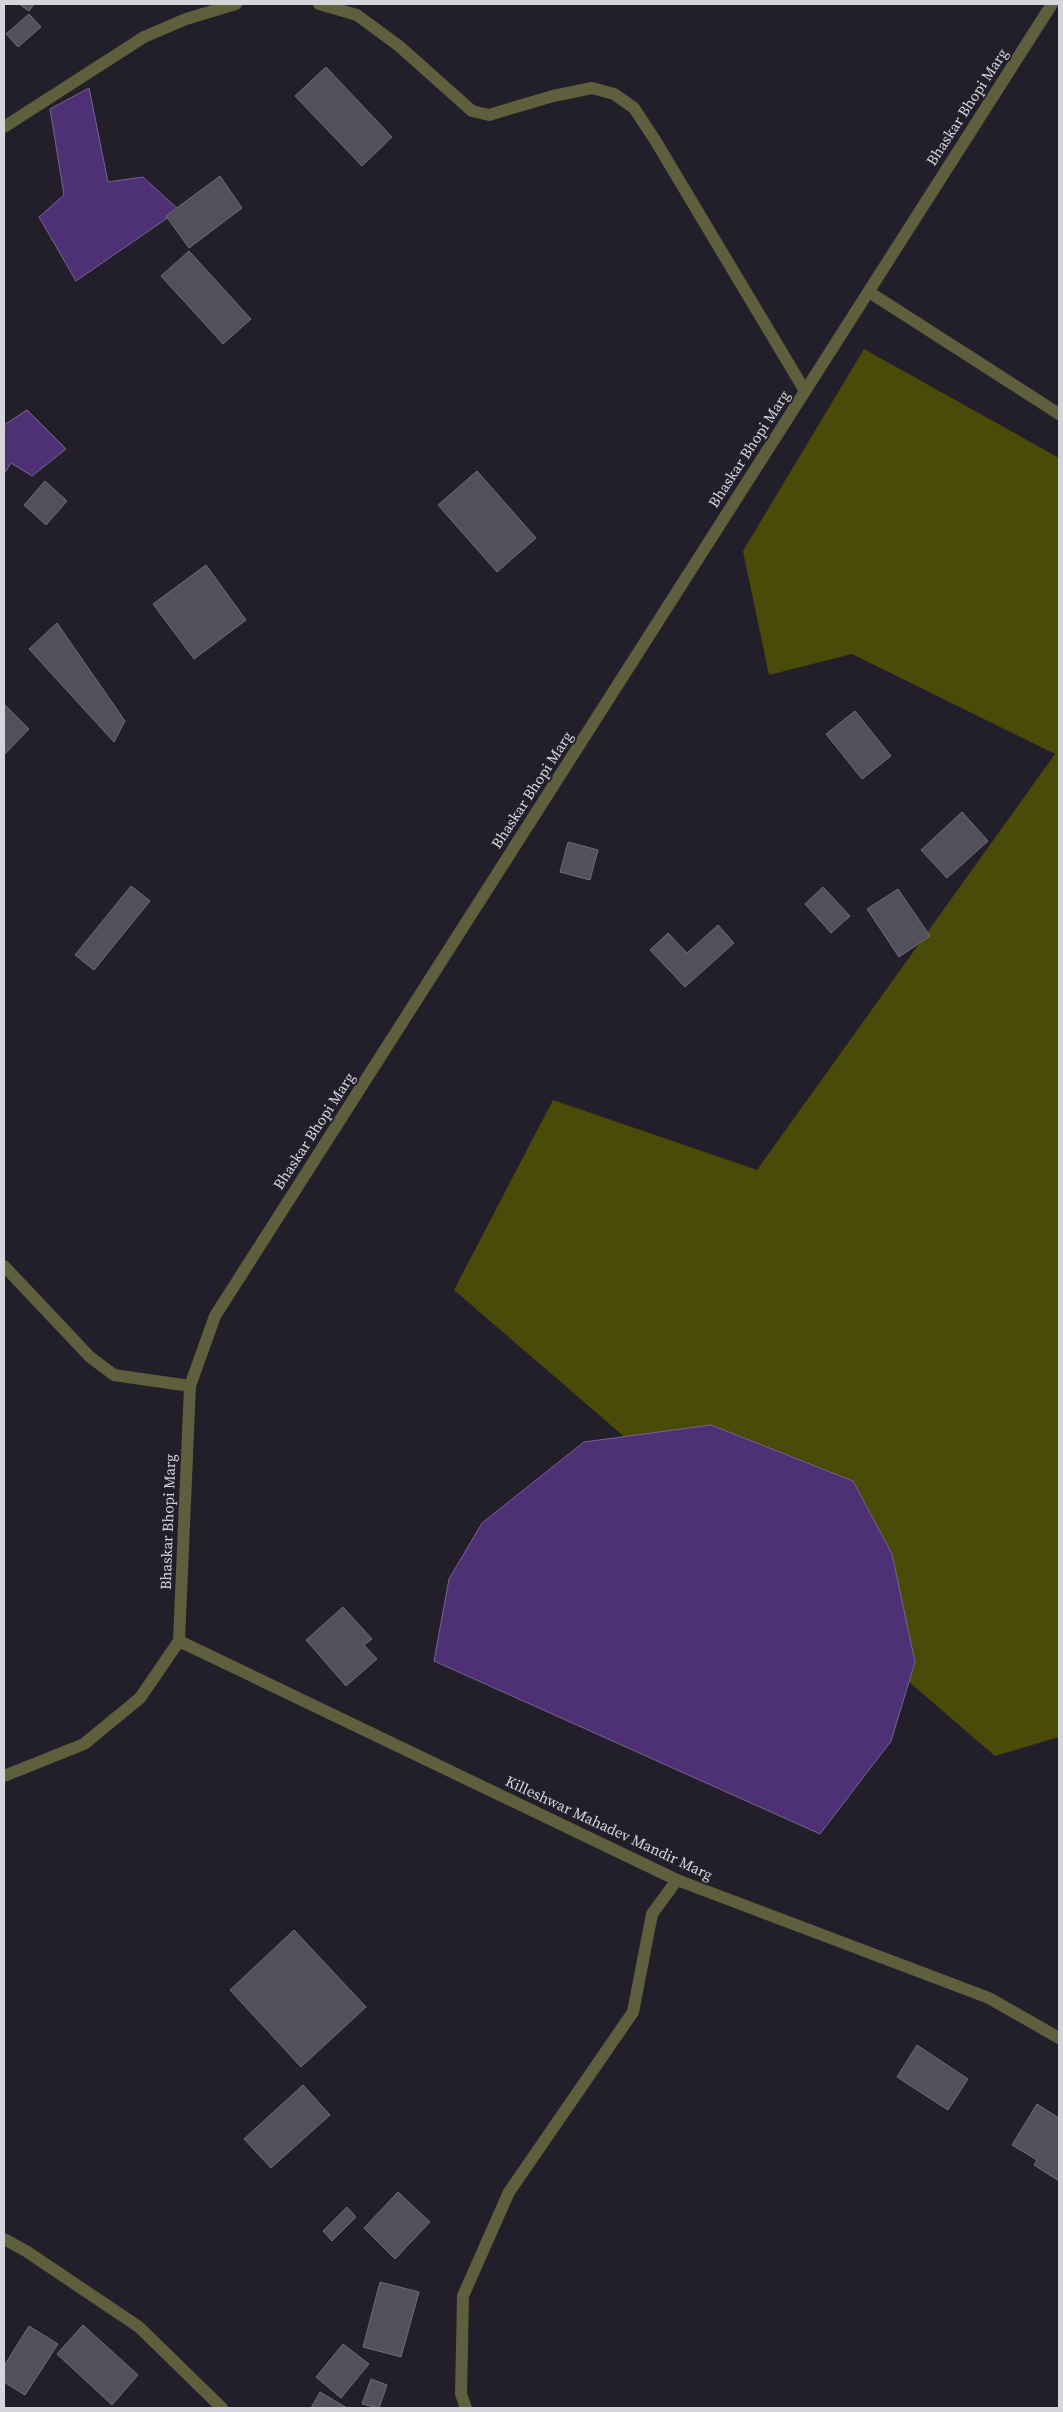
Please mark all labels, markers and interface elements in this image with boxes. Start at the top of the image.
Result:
street label: Bhaskar Bhopi Marg [921,44,1012,169]
street label: Bhaskar Bhopi Marg [703,386,794,511]
street label: Bhaskar Bhopi Marg [486,727,577,852]
street label: Bhaskar Bhopi Marg [268,1068,359,1193]
street label: Bhaskar Bhopi Marg [155,1454,180,1590]
street label: Killeshwar Mahadev Mandir Marg [502,1770,717,1885]

